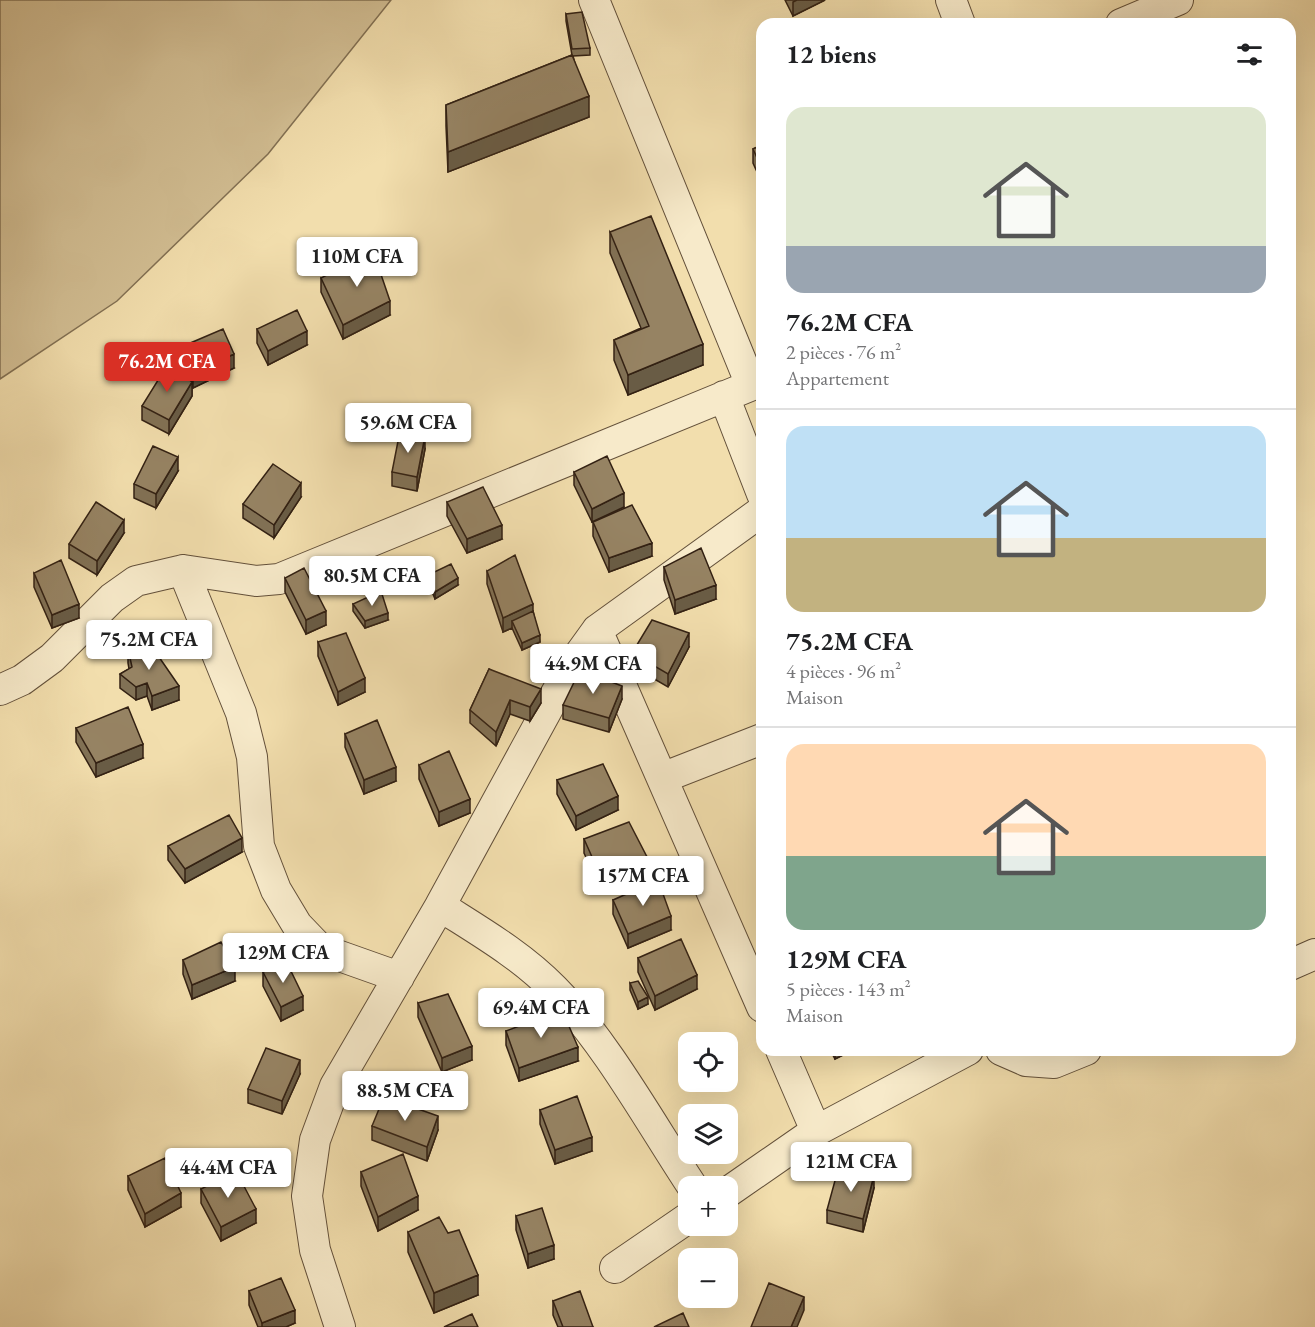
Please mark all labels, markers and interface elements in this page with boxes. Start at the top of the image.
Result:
text: 12 biens [786,37,876,71]
icon: filters [1233,38,1266,71]
icon: home [972,146,1080,254]
pin: 110M CFA [295,237,419,288]
text: 110M CFA [311,243,403,269]
text: 76.2M CFA [786,305,913,339]
text: 2 pièces · 76 m² [786,339,901,365]
pin: 76.2M CFA [98,342,236,393]
text: 76.2M CFA [118,348,216,374]
text: Appartement [786,365,889,391]
pin: 59.6M CFA [339,403,477,454]
text: 59.6M CFA [359,409,457,435]
icon: home [972,465,1080,573]
pin: 80.5M CFA [303,556,441,607]
text: 80.5M CFA [323,562,421,588]
pin: 75.2M CFA [80,620,218,671]
text: 75.2M CFA [786,624,913,658]
text: 75.2M CFA [100,626,198,652]
pin: 44.9M CFA [524,644,662,695]
text: 44.9M CFA [544,650,642,676]
text: 4 pièces · 96 m² [786,658,901,684]
text: Maison [786,684,843,710]
icon: home [972,783,1080,891]
pin: 157M CFA [581,856,705,907]
text: 157M CFA [597,862,689,888]
pin: 129M CFA [221,933,345,984]
text: 129M CFA [237,939,329,965]
text: 129M CFA [786,942,907,976]
text: 5 pièces · 143 m² [786,976,911,1002]
pin: 69.4M CFA [472,988,610,1039]
text: 69.4M CFA [492,994,590,1020]
text: Maison [786,1002,843,1028]
map controls [678,1032,738,1308]
button: locate [678,1032,738,1092]
pin: 88.5M CFA [336,1071,474,1122]
text: 88.5M CFA [356,1077,454,1103]
button: layers [678,1104,738,1164]
pin: 121M CFA [789,1142,913,1193]
pin: 44.4M CFA [159,1148,297,1199]
text: 121M CFA [805,1148,897,1174]
text: 44.4M CFA [179,1154,277,1180]
button: + [678,1176,738,1236]
button: − [678,1248,738,1308]

